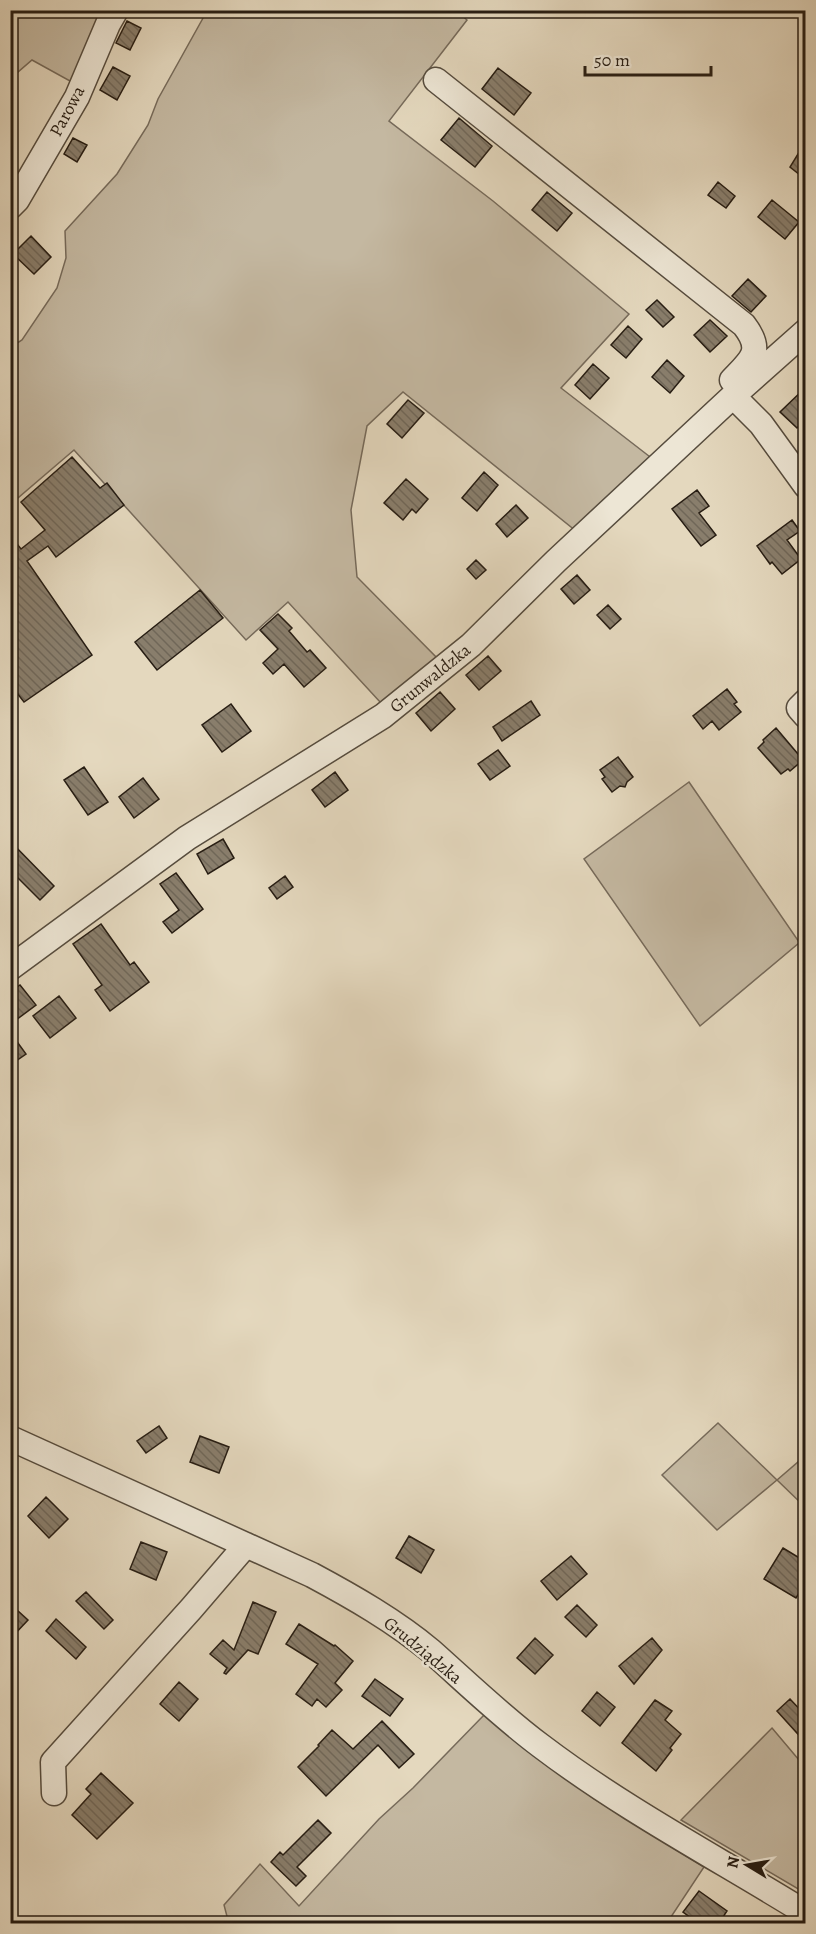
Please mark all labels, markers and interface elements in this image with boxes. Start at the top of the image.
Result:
scale bar [585,39,711,77]
text: 50 m [594,48,630,72]
street label: Parowa [44,81,91,141]
street label: Grunwaldzka [384,637,476,718]
street label: Grudziądzka [379,1611,468,1689]
north arrow [717,1835,777,1895]
text: N [721,1854,745,1870]

